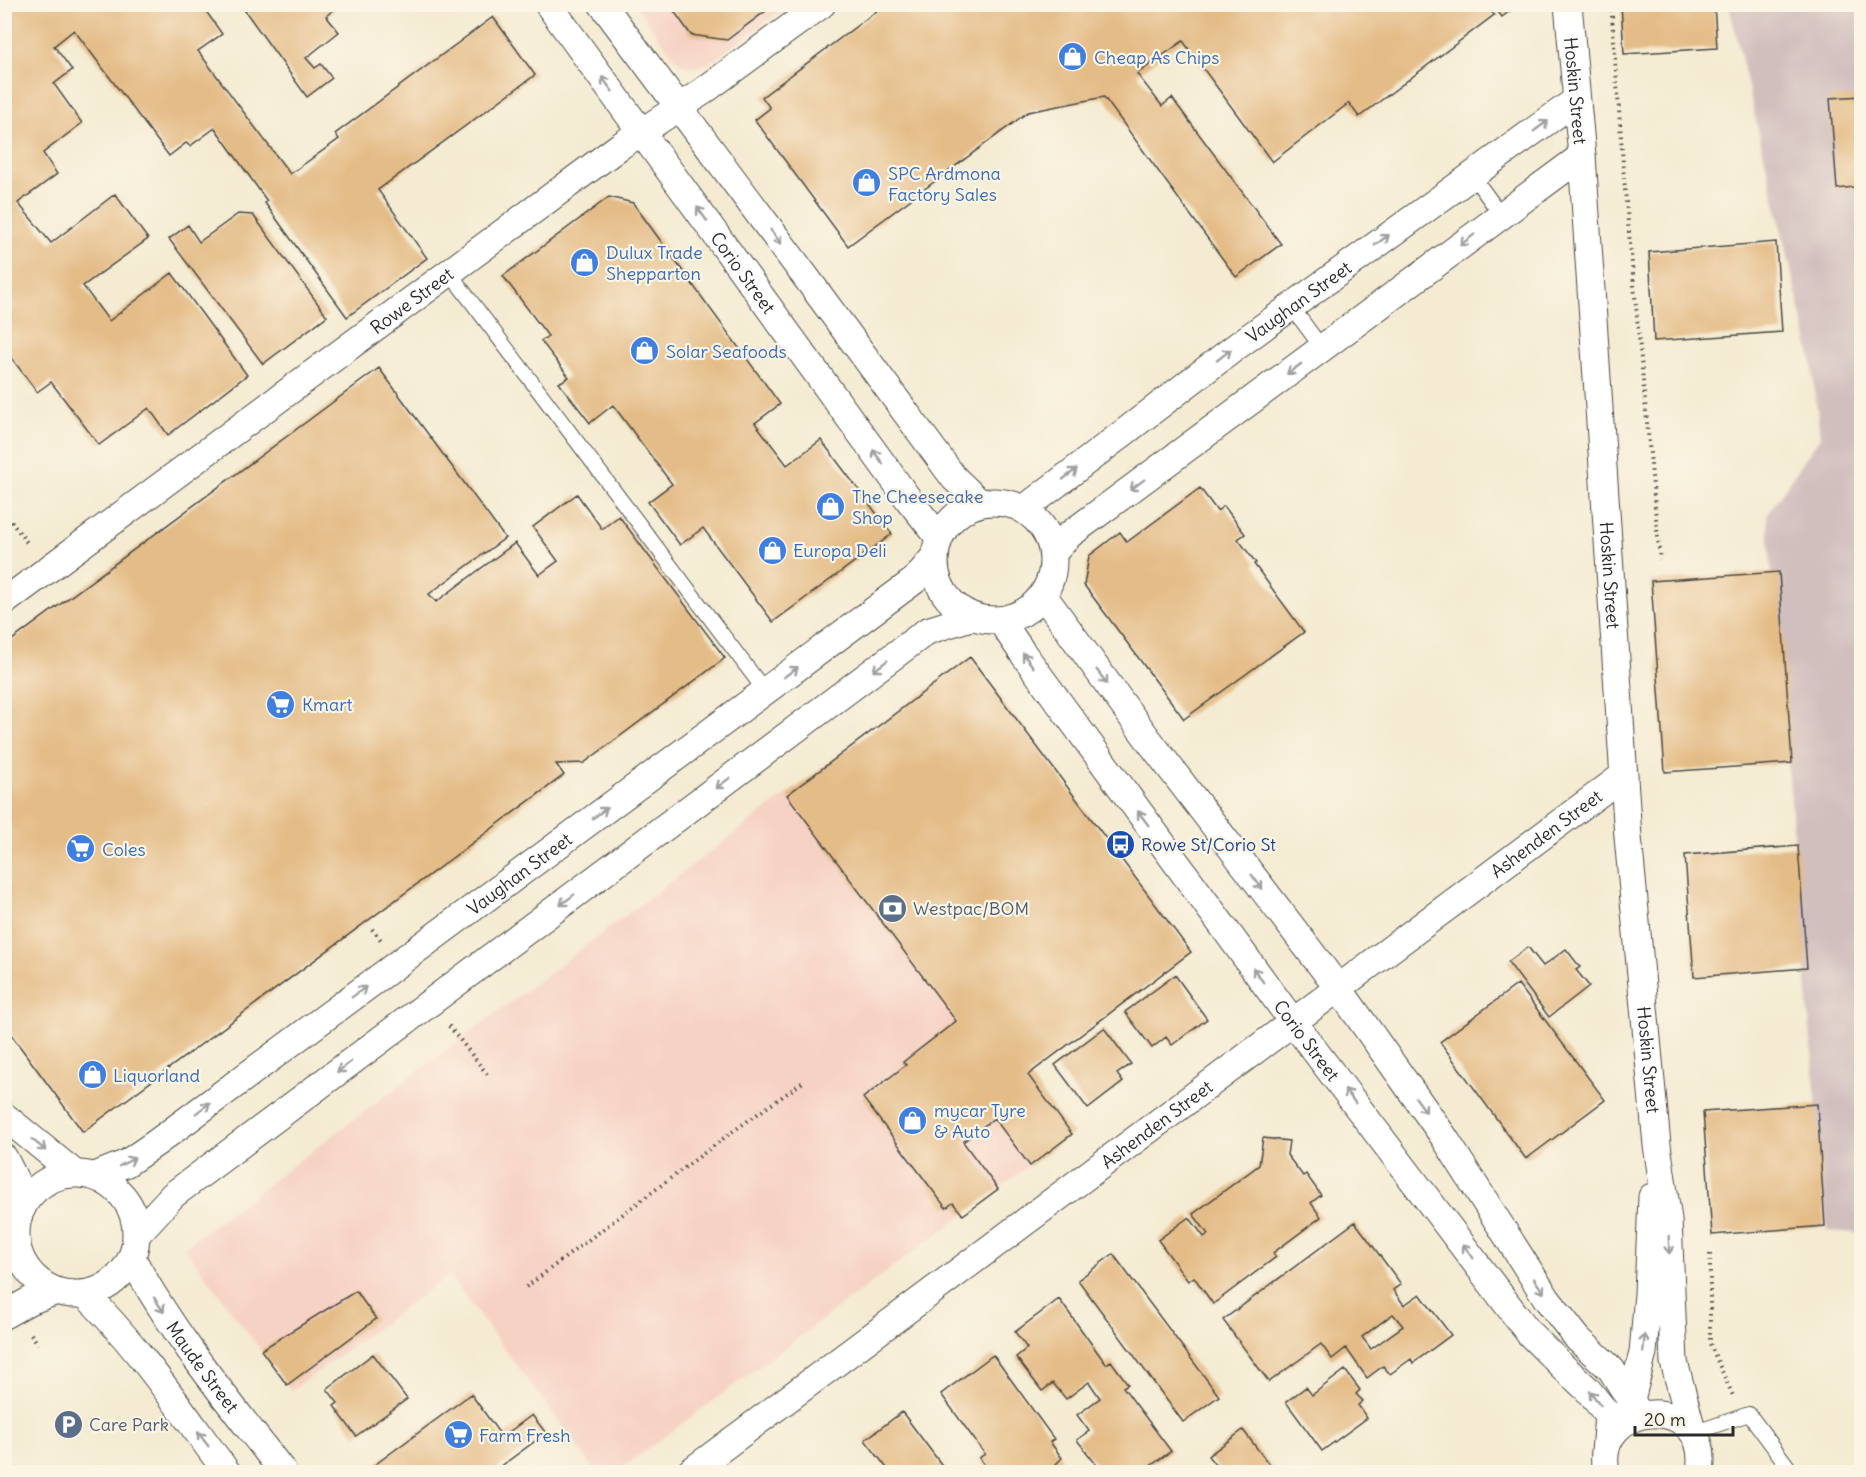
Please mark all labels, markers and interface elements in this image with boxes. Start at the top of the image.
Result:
street label: Hoskin Street [1560,36,1592,145]
shop icon: Cheap As Chips [1057,41,1089,73]
place label: Cheap As Chips [1094,46,1220,69]
one-way arrow [601,77,613,93]
one-way arrow [1532,120,1548,132]
place label: SPC Ardmona Factory Sales [888,162,1001,206]
shop icon: SPC Ardmona Factory Sales [851,167,883,199]
one-way arrow [696,207,708,223]
street label: Corio Street [706,227,781,318]
one-way arrow [770,229,783,245]
one-way arrow [1374,234,1390,246]
one-way arrow [1460,234,1476,247]
place label: Dulux Trade Shepparton [606,241,703,285]
shop icon: Dulux Trade Shepparton [569,246,601,278]
street label: Vaughan Street [1241,256,1356,347]
street label: Rowe Street [365,262,458,339]
shop icon: Solar Seafoods [629,335,661,367]
place label: Solar Seafoods [666,340,787,363]
one-way arrow [1216,348,1232,361]
one-way arrow [1286,363,1302,375]
one-way arrow [872,450,885,466]
one-way arrow [1062,467,1078,480]
one-way arrow [1129,478,1145,491]
place label: The Cheesecake Shop [852,485,983,529]
shop icon: The Cheesecake Shop [815,490,847,522]
street label: Hoskin Street [1595,521,1625,630]
shop icon: Europa Deli [756,534,788,566]
place label: Europa Deli [793,539,886,562]
one-way arrow [1021,653,1034,669]
one-way arrow [872,660,888,673]
one-way arrow [782,666,798,678]
one-way arrow [1095,668,1108,684]
supermarket icon: Kmart [265,688,297,720]
place label: Kmart [302,693,353,716]
one-way arrow [716,777,732,789]
street label: Ashenden Street [1486,784,1606,882]
one-way arrow [592,807,608,819]
one-way arrow [1136,810,1149,826]
street label: Vaughan Street [462,827,576,920]
bus stop icon: Rowe St/Corio St [1104,828,1136,860]
supermarket icon: Coles [65,833,97,865]
place label: Rowe St/Corio St [1141,833,1276,856]
place label: Coles [102,838,146,861]
one-way arrow [1251,874,1264,890]
bank icon: Westpac/BOM [876,892,908,924]
one-way arrow [560,893,576,906]
place label: Westpac/BOM [913,897,1029,920]
one-way arrow [1252,967,1265,983]
one-way arrow [351,985,367,998]
street label: Corio Street [1269,995,1345,1085]
street label: Hoskin Street [1633,1005,1665,1114]
shop icon: Liquorland [76,1059,108,1091]
one-way arrow [336,1060,352,1073]
place label: Liquorland [113,1064,200,1087]
street label: Ashenden Street [1096,1075,1217,1173]
one-way arrow [1343,1088,1356,1104]
one-way arrow [1415,1096,1427,1112]
place label: mycar Tyre & Auto [934,1099,1026,1143]
one-way arrow [194,1102,210,1114]
shop icon: mycar Tyre & Auto [897,1104,929,1136]
one-way arrow [31,1138,46,1152]
one-way arrow [117,1156,135,1167]
one-way arrow [1664,1234,1675,1254]
one-way arrow [1461,1244,1474,1260]
one-way arrow [1533,1277,1545,1294]
one-way arrow [153,1297,165,1313]
street label: Maude Street [162,1317,244,1417]
one-way arrow [1639,1333,1650,1353]
one-way arrow [1588,1390,1601,1406]
scale bar [1635,1399,1732,1437]
parking icon: Care Park [52,1408,84,1440]
text: 20 m [1644,1408,1686,1431]
place label: Care Park [89,1413,169,1436]
supermarket icon: Farm Fresh [442,1419,474,1451]
place label: Farm Fresh [479,1424,571,1447]
one-way arrow [196,1432,209,1448]

